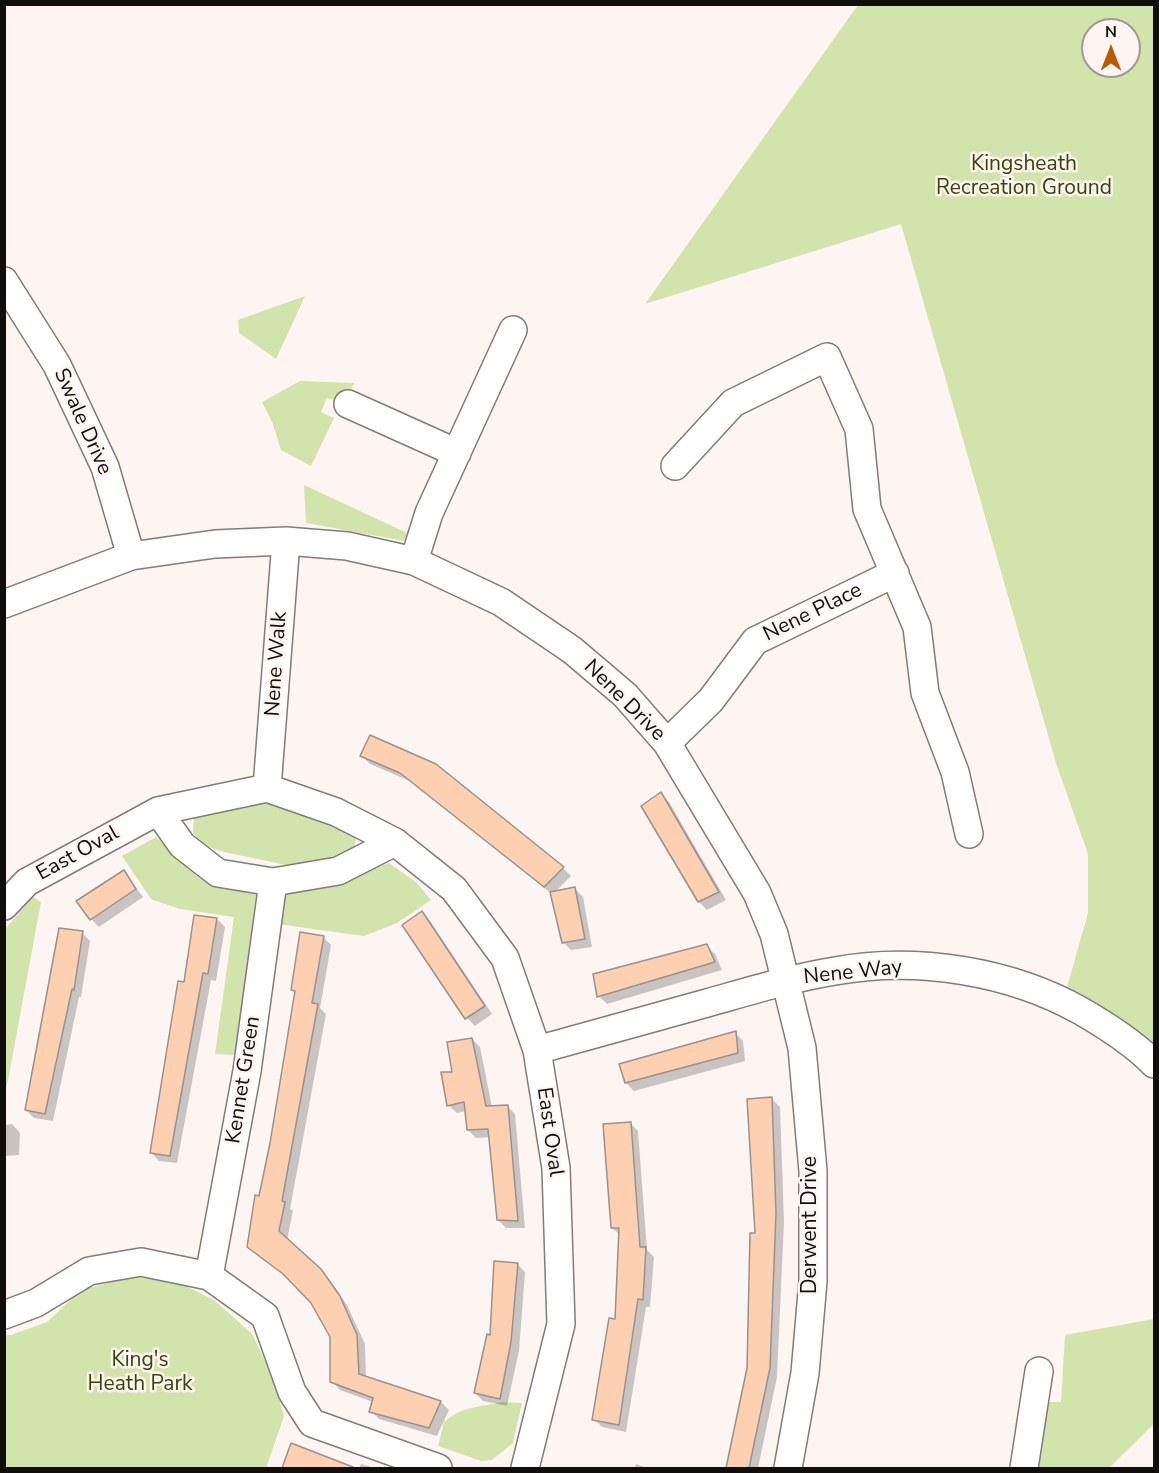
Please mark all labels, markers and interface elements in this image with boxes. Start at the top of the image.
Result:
north arrow [1081,18,1141,78]
text: N [1105,21,1117,43]
park label: Kingsheath Recreation Ground [936,152,1112,202]
street label: Swale Drive [47,365,117,479]
street label: Nene Place [760,578,866,648]
street label: Nene Walk [261,611,293,717]
street label: Nene Drive [578,655,670,747]
street label: East Oval [33,821,123,887]
street label: Nene Way [802,955,904,991]
street label: Kennet Green [221,1014,267,1146]
street label: East Oval [530,1086,568,1178]
street label: Derwent Drive [798,1156,824,1294]
park label: King's Heath Park [88,1348,192,1398]

